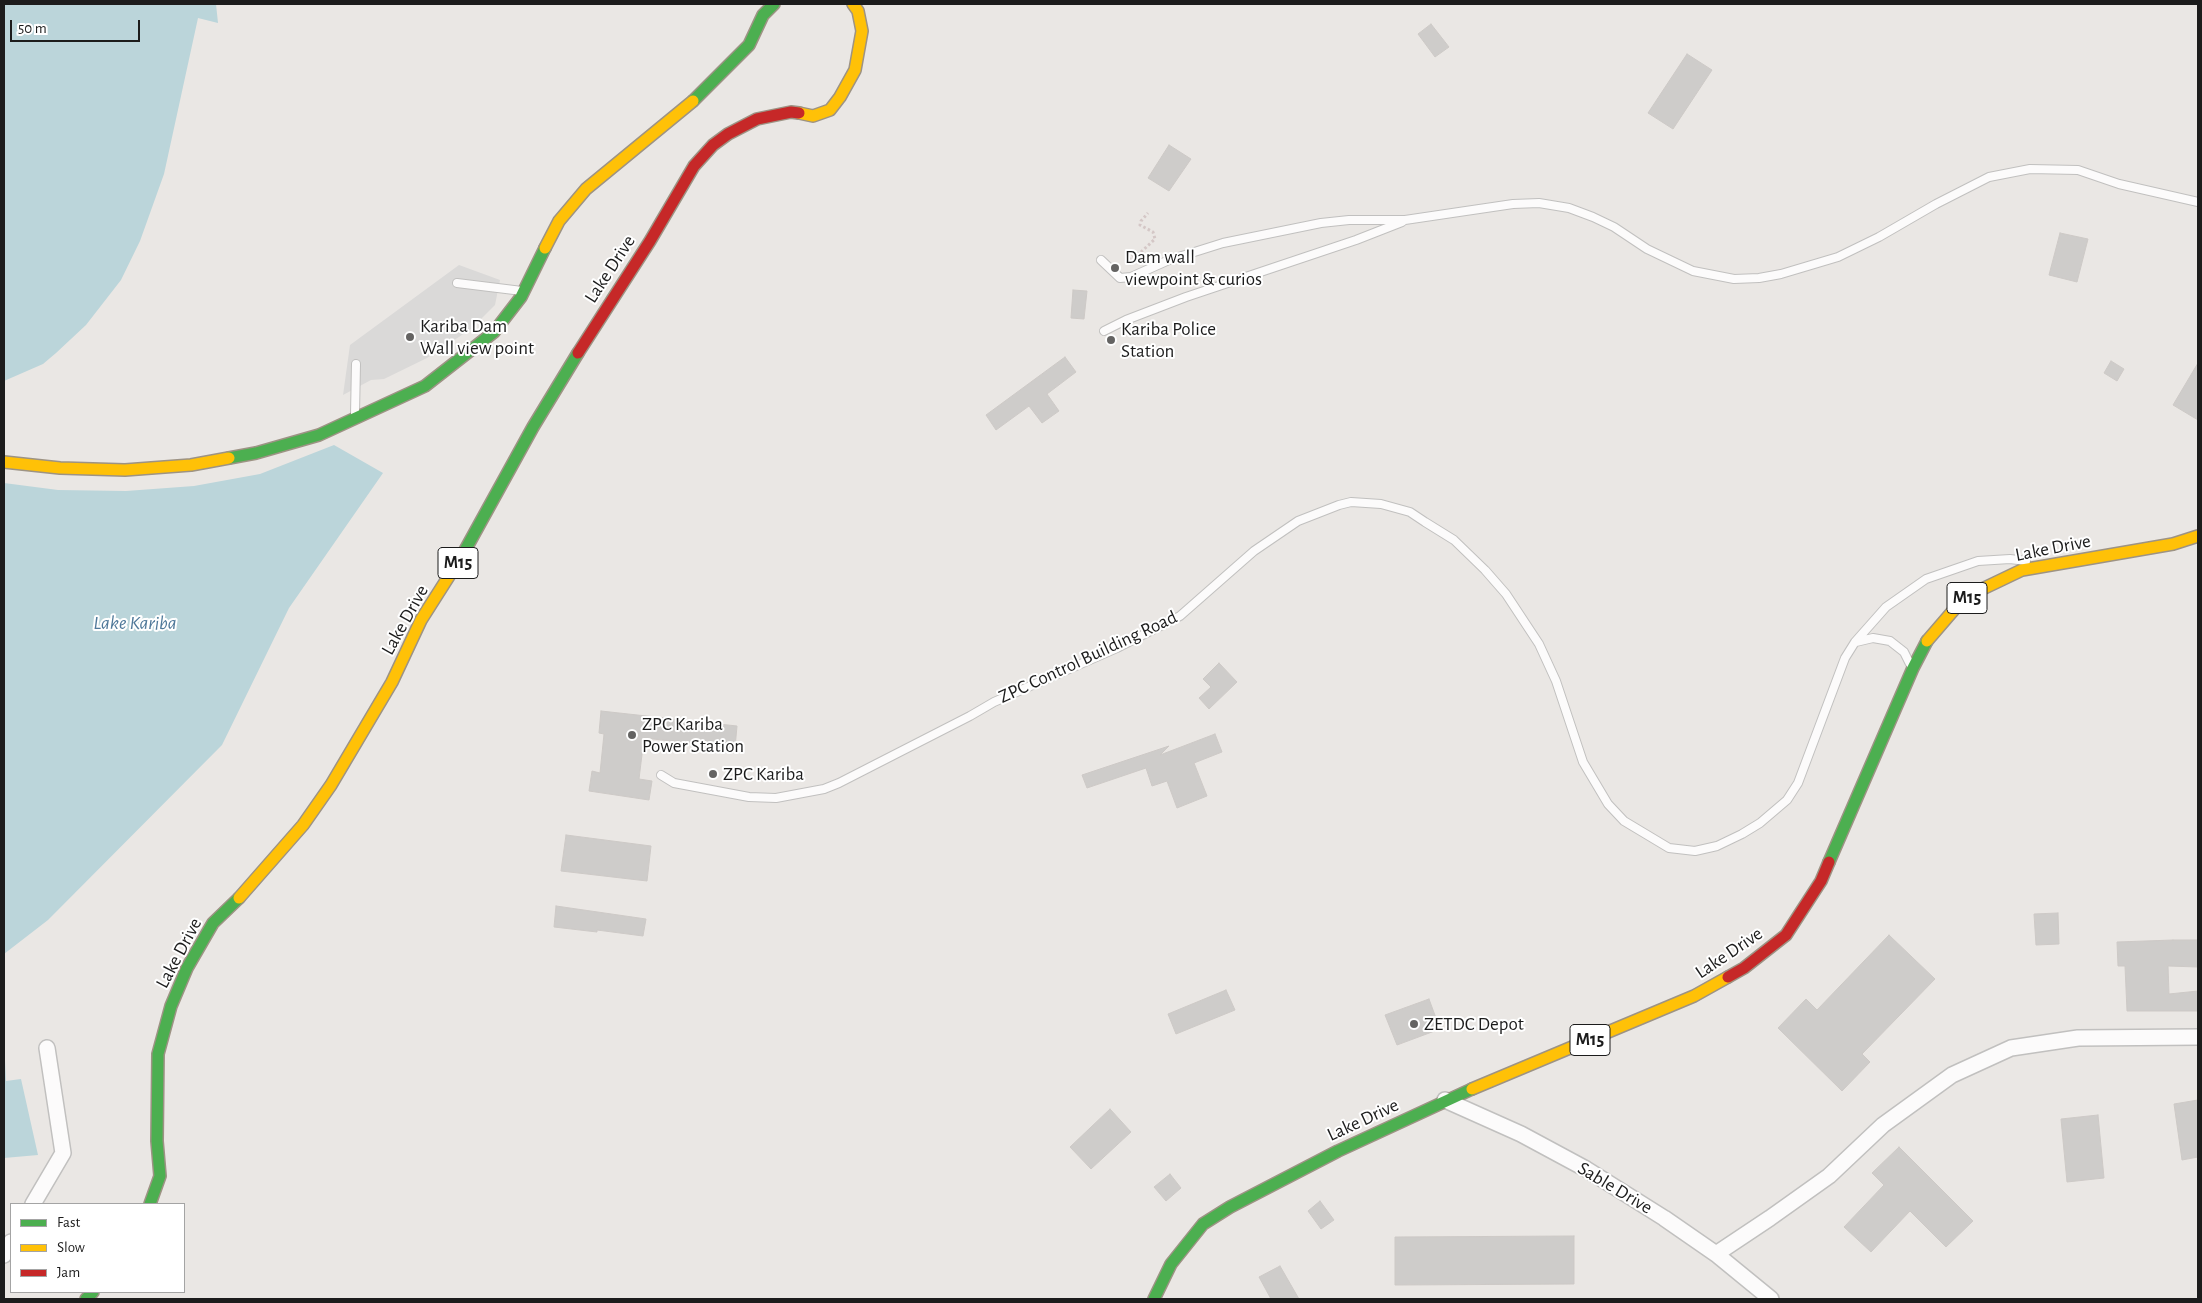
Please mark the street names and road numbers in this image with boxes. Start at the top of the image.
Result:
street label: Lake Drive [580,231,640,307]
street label: Lake Drive [2013,530,2093,566]
road number: M15 [438,548,478,578]
street label: Lake Drive [376,581,434,659]
road number: M15 [1947,582,1987,614]
street label: ZPC Control Building Road [995,606,1181,708]
street label: Lake Drive [151,914,207,992]
street label: Lake Drive [1691,922,1767,984]
road number: M15 [1570,1024,1610,1056]
street label: Lake Drive [1324,1094,1402,1146]
street label: Sable Drive [1573,1157,1657,1219]

